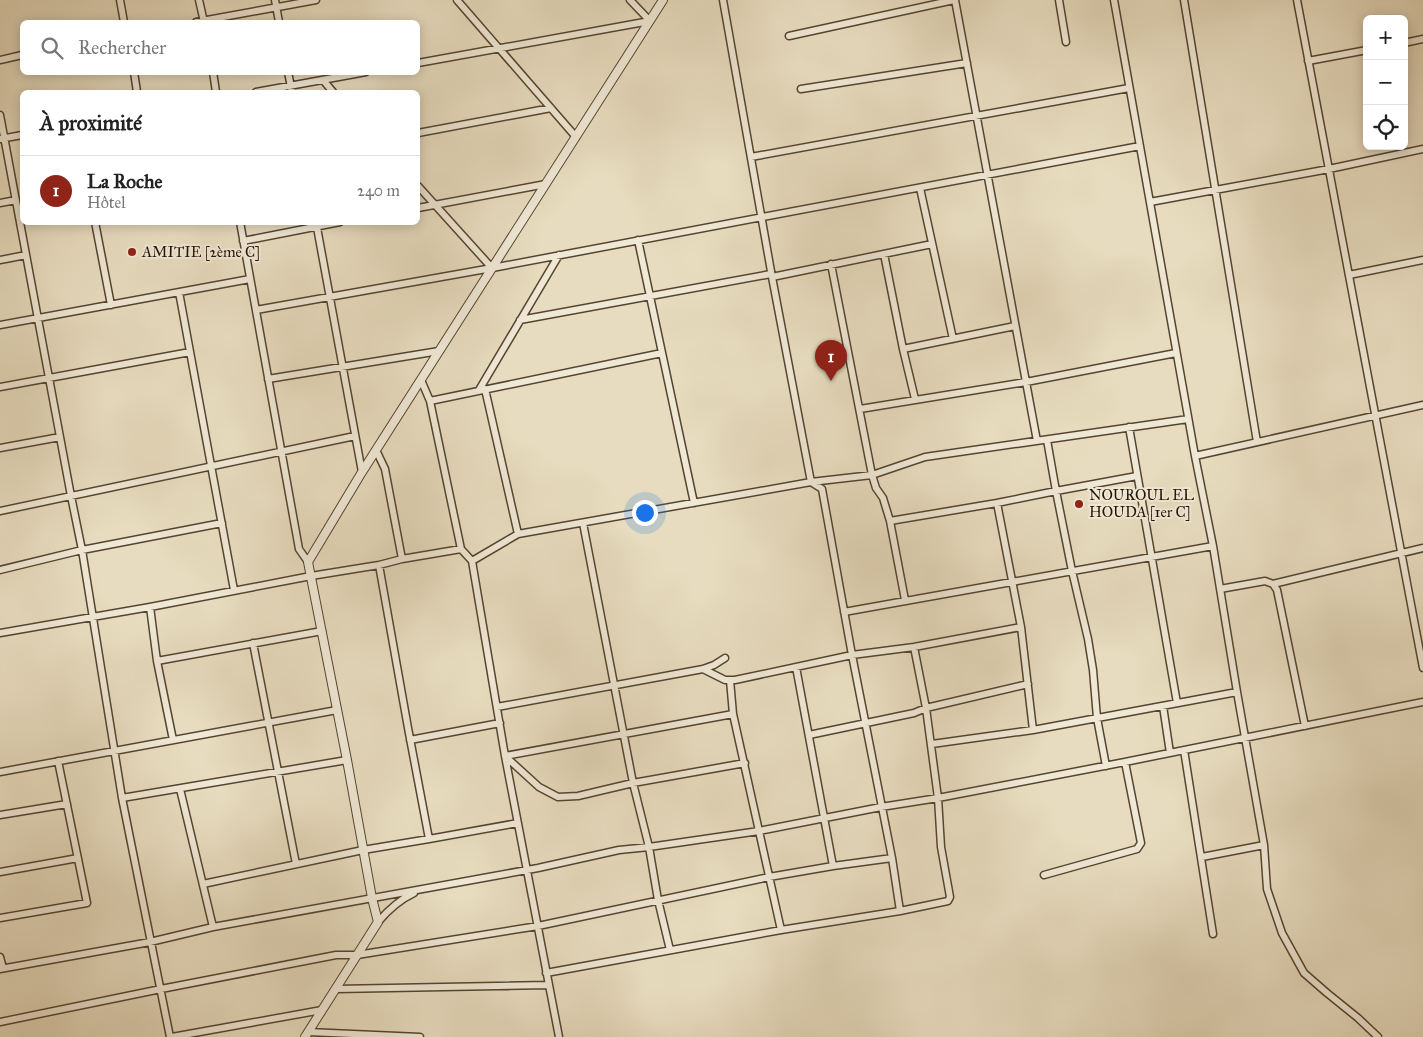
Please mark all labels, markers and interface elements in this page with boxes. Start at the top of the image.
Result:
map controls [1363,15,1408,150]
button: + [1363,15,1408,60]
search box [20,20,420,75]
icon: search [38,34,66,62]
text: Rechercher [78,36,166,59]
button: − [1363,60,1408,105]
button: locate [1363,105,1408,150]
text: À proximité [40,110,142,136]
text: La Roche [87,170,163,193]
text: 1 [53,181,59,200]
text: 240 m [357,181,400,200]
text: Hôtel [87,193,125,212]
place label: AMITIE [2ème C] [141,243,260,261]
marker: AMITIE [2ème C] [126,246,138,258]
pin: 1 [815,340,847,381]
place label: NOUROUL EL HOUDA [1er C] [1089,486,1194,521]
marker: NOUROUL EL HOUDA [1er C] [1073,498,1085,510]
your location [632,500,658,526]

